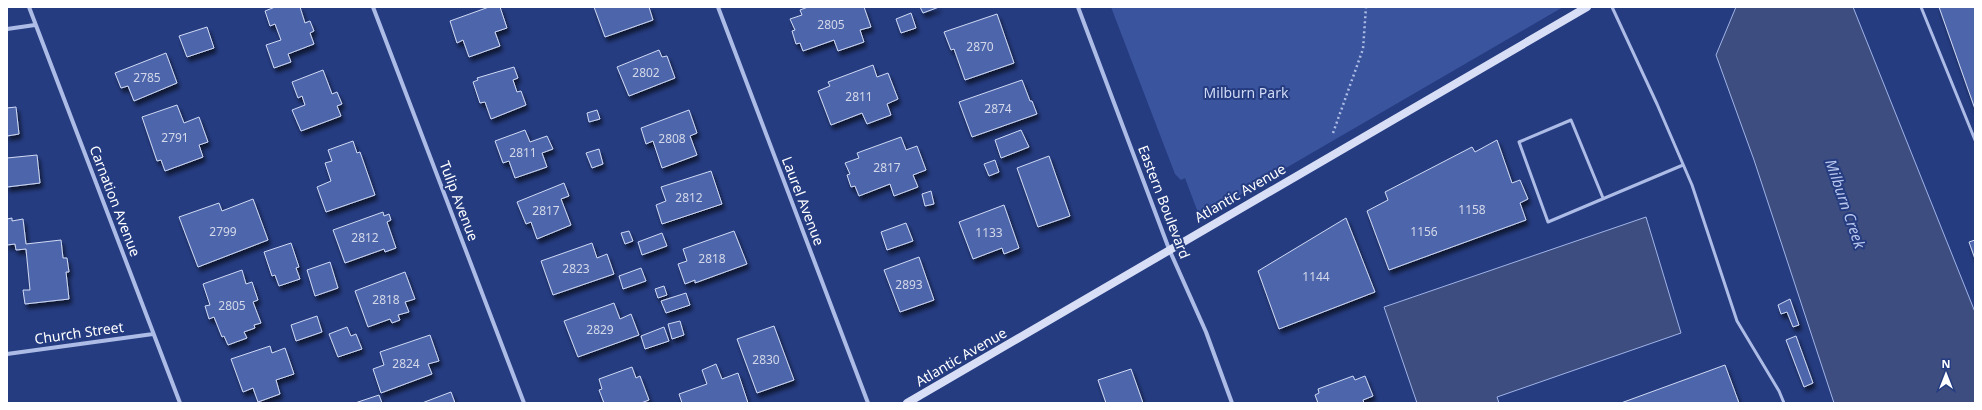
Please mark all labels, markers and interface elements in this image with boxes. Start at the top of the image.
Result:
house number: 2805 [817,16,845,33]
house number: 2870 [966,38,994,55]
house number: 2802 [632,64,660,81]
house number: 2785 [133,69,161,86]
park label: Milburn Park [1204,83,1289,102]
house number: 2811 [845,88,873,105]
house number: 2874 [984,100,1012,117]
house number: 2791 [161,129,189,146]
house number: 2808 [658,130,686,147]
street label: Eastern Boulevard [1134,142,1195,261]
street label: Carnation Avenue [86,143,145,259]
house number: 2811 [509,144,537,161]
street label: Laurel Avenue [778,154,829,248]
water label: Milburn Creek [1821,156,1871,252]
street label: Tulip Avenue [435,158,483,244]
house number: 2817 [873,159,901,176]
street label: Atlantic Avenue [1191,159,1289,226]
house number: 2812 [675,189,703,206]
house number: 1158 [1458,201,1486,218]
house number: 2817 [532,202,560,219]
house number: 2799 [209,223,237,240]
house number: 1156 [1410,223,1438,240]
house number: 1133 [975,224,1003,241]
house number: 2812 [351,229,379,246]
house number: 2818 [698,250,726,267]
house number: 2823 [562,260,590,277]
house number: 1144 [1302,268,1330,285]
house number: 2893 [895,276,923,293]
house number: 2818 [372,291,400,308]
house number: 2805 [218,297,246,314]
street label: Church Street [33,317,125,348]
house number: 2829 [586,321,614,338]
street label: Atlantic Avenue [912,323,1010,390]
house number: 2830 [752,351,780,368]
north arrow [1926,354,1966,394]
house number: 2824 [392,355,420,372]
text: N [1942,356,1950,371]

